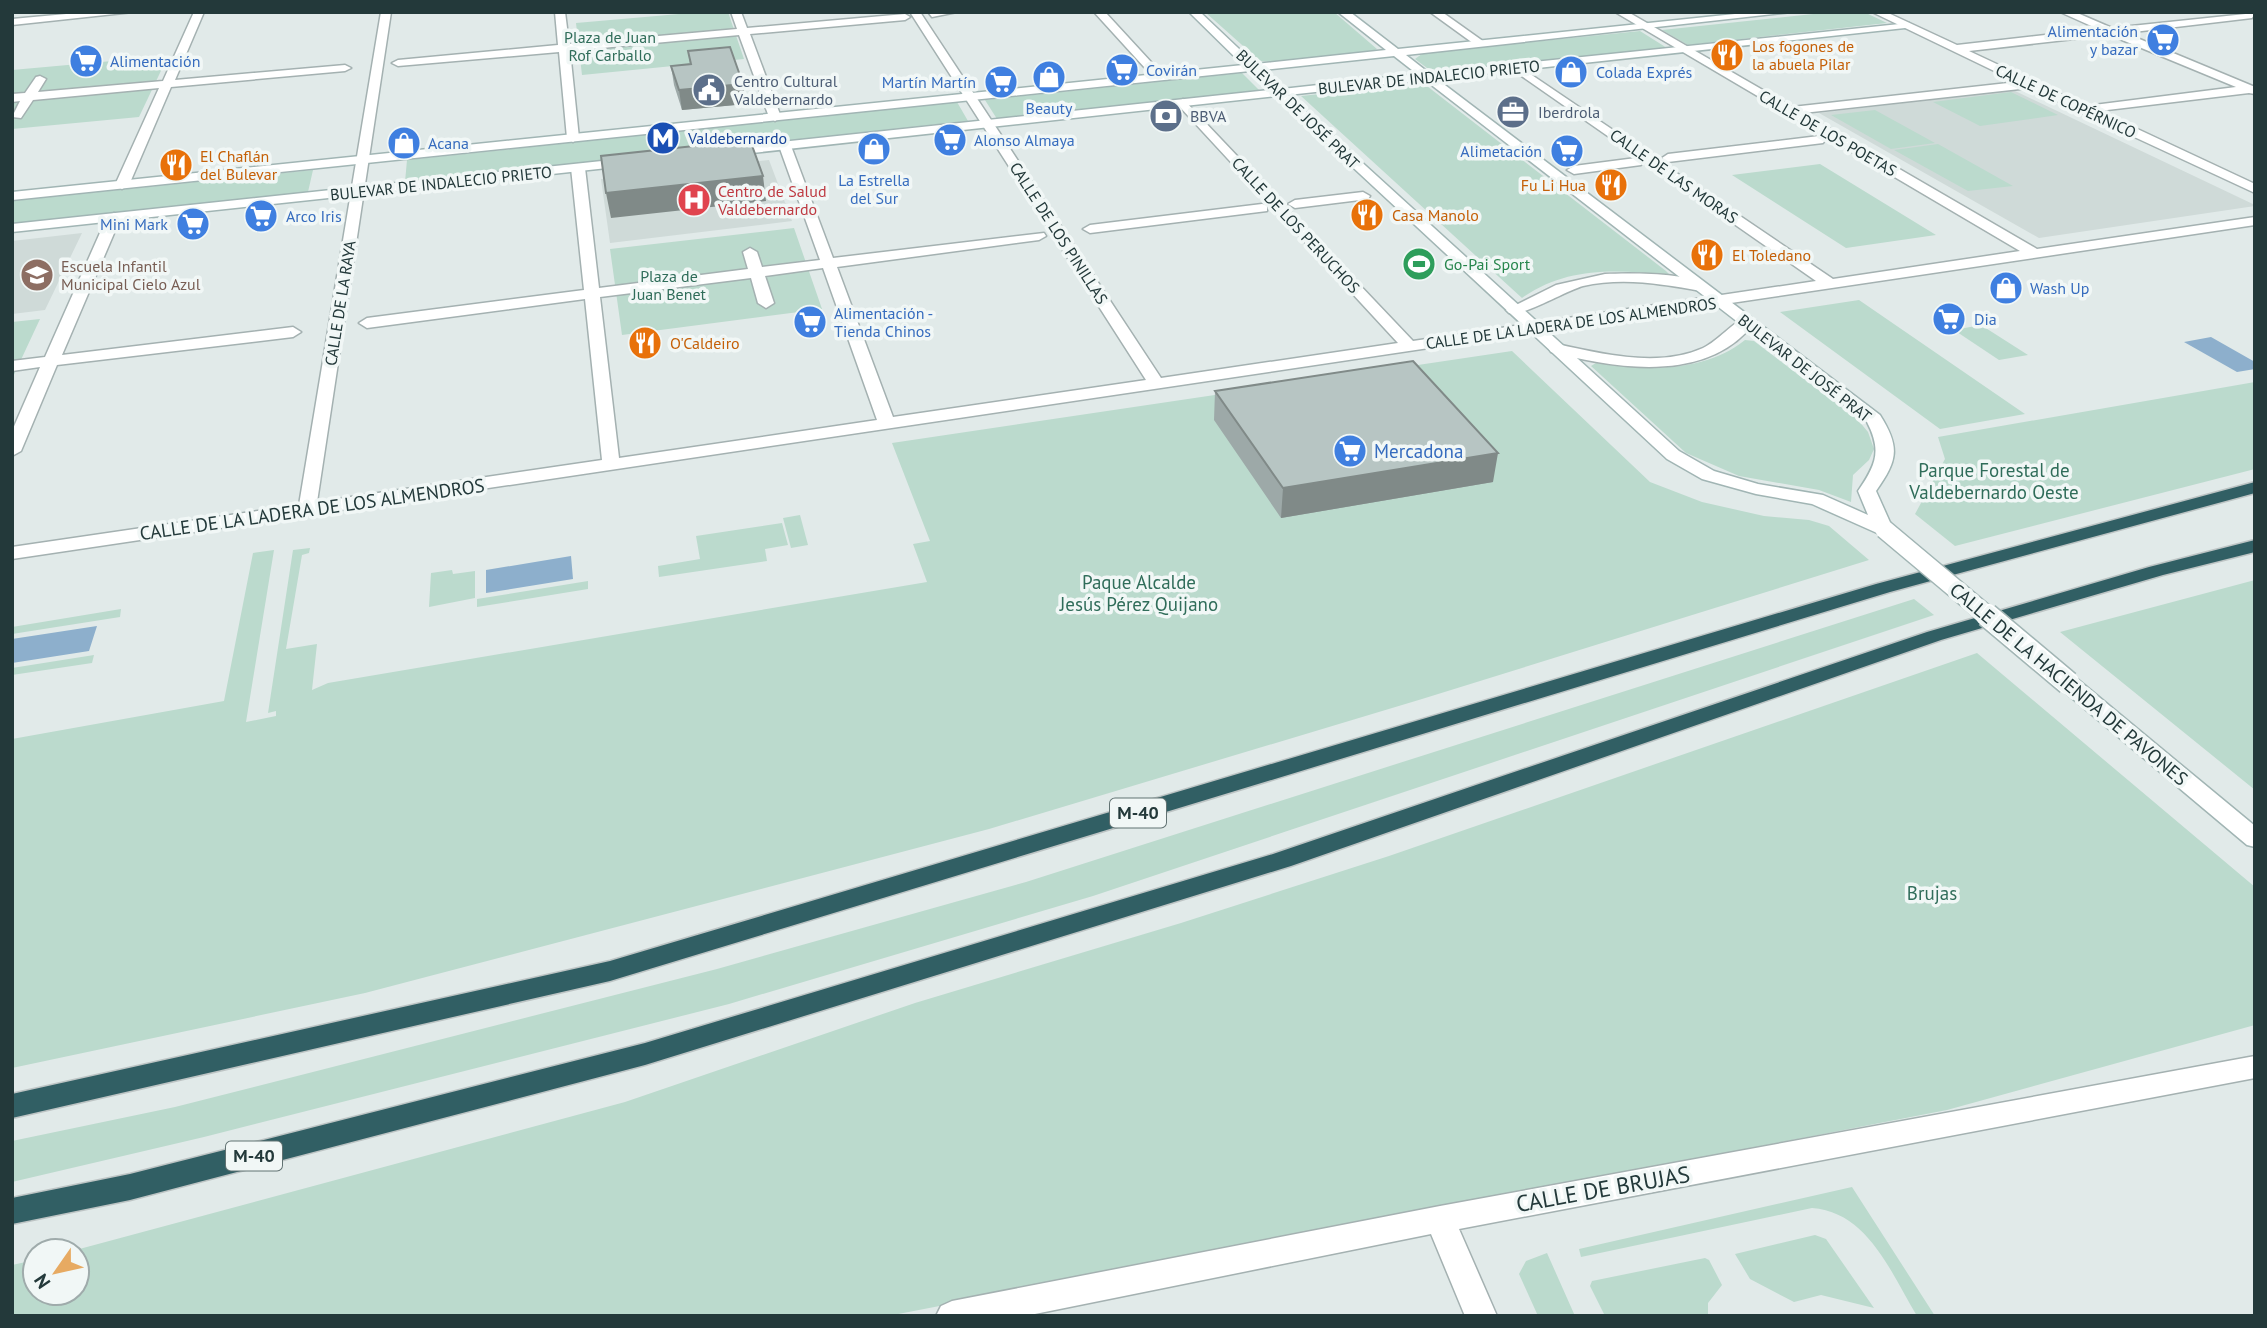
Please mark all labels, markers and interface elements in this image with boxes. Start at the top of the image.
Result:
place label: Alimentación y bazar [2048,21,2139,59]
supermarket icon: Alimentación y bazar [2144,21,2182,59]
park label: Plaza de Juan Rof Carballo [564,27,656,65]
restaurant icon: Los fogones de la abuela Pilar [1708,36,1746,74]
place label: Los fogones de la abuela Pilar [1752,36,1854,74]
supermarket icon: Alimentación [67,42,105,80]
street label: BULEVAR DE JOSÉ PRAT [1232,45,1364,173]
place label: Alimentación [110,51,200,71]
supermarket icon: Covirán [1103,51,1141,89]
shop icon: Colada Exprés [1552,53,1590,91]
street label: BULEVAR DE INDALECIO PRIETO [1317,55,1541,99]
shop icon: Beauty [1030,58,1068,96]
place label: Covirán [1146,60,1197,80]
street label: CALLE DE COPÉRNICO [1993,60,2139,142]
place label: Colada Exprés [1596,62,1693,82]
supermarket icon: Martín Martín [982,63,1020,101]
public building icon: Centro Cultural Valdebernardo [690,71,728,109]
place label: Centro Cultural Valdebernardo [733,71,838,109]
place label: Martín Martín [882,72,976,92]
street label: CALLE DE LOS POETAS [1756,85,1900,181]
office icon: Iberdrola [1494,93,1532,131]
bank icon: BBVA [1147,97,1185,135]
place label: Beauty [1026,98,1073,118]
place label: Iberdrola [1538,102,1600,122]
place label: BBVA [1190,106,1227,126]
metro station icon: Valdebernardo [644,119,682,157]
supermarket icon: Alonso Almaya [931,121,969,159]
shop icon: Acana [385,124,423,162]
street label: CALLE DE LAS MORAS [1606,124,1742,228]
place label: Valdebernardo [687,128,787,148]
shop icon: La Estrella del Sur [855,130,893,168]
place label: Alonso Almaya [974,130,1075,150]
supermarket icon: Alimetación [1548,132,1586,170]
place label: Acana [428,133,469,153]
place label: Alimetación [1460,141,1542,161]
restaurant icon: El Chaflán del Bulevar [157,146,195,184]
place label: El Chaflán del Bulevar [200,146,278,184]
street label: CALLE DE LOS PERUCHOS [1228,153,1364,297]
street label: CALLE DE LOS PINILLAS [1006,158,1112,308]
street label: BULEVAR DE INDALECIO PRIETO [329,161,553,205]
restaurant icon: Fu Li Hua [1592,166,1630,204]
place label: La Estrella del Sur [838,170,910,208]
place label: Fu Li Hua [1521,175,1586,195]
hospital icon: Centro de Salud Valdebernardo [675,181,713,219]
place label: Centro de Salud Valdebernardo [717,181,827,219]
restaurant icon: Casa Manolo [1348,196,1386,234]
supermarket icon: Arco Iris [242,197,280,235]
supermarket icon: Mini Mark [174,205,212,243]
place label: Casa Manolo [1392,205,1479,225]
place label: Arco Iris [286,206,342,226]
place label: Mini Mark [100,214,168,234]
restaurant icon: El Toledano [1688,236,1726,274]
street label: CALLE DE LA RAYA [320,238,360,367]
sports icon: Go-Pai Sport [1400,245,1438,283]
place label: El Toledano [1732,245,1811,265]
place label: Go-Pai Sport [1444,254,1531,274]
school or university icon: Escuela Infantil Municipal Cielo Azul [18,256,56,294]
place label: Escuela Infantil Municipal Cielo Azul [61,256,201,294]
park label: Plaza de Juan Benet [631,266,707,304]
shop icon: Wash Up [1987,269,2025,307]
place label: Wash Up [2030,278,2089,298]
street label: CALLE DE LA LADERA DE LOS ALMENDROS [1425,293,1717,353]
supermarket icon: Dia [1930,300,1968,338]
supermarket icon: Alimentación - Tienda Chinos [791,303,829,341]
place label: Alimentación - Tienda Chinos [834,303,933,341]
place label: Dia [1974,309,1997,329]
street label: BULEVAR DE JOSÉ PRAT [1734,310,1876,426]
restaurant icon: O'Caldeiro [626,324,664,362]
place label: O'Caldeiro [670,333,740,353]
supermarket icon: Mercadona [1331,432,1369,470]
place label: Mercadona [1374,439,1463,463]
park label: Parque Forestal de Valdebernardo Oeste [1908,458,2079,504]
street label: CALLE DE LA LADERA DE LOS ALMENDROS [138,473,486,545]
park label: Paque Alcalde Jesús Pérez Quijano [1059,570,1218,616]
street label: CALLE DE LA HACIENDA DE PAVONES [1945,577,2193,791]
road number: M-40 [1110,798,1166,828]
park label: Brujas [1907,881,1957,905]
road number: M-40 [226,1142,282,1170]
street label: CALLE DE BRUJAS [1514,1159,1692,1218]
north arrow [21,1237,91,1307]
text: N [28,1270,55,1293]

